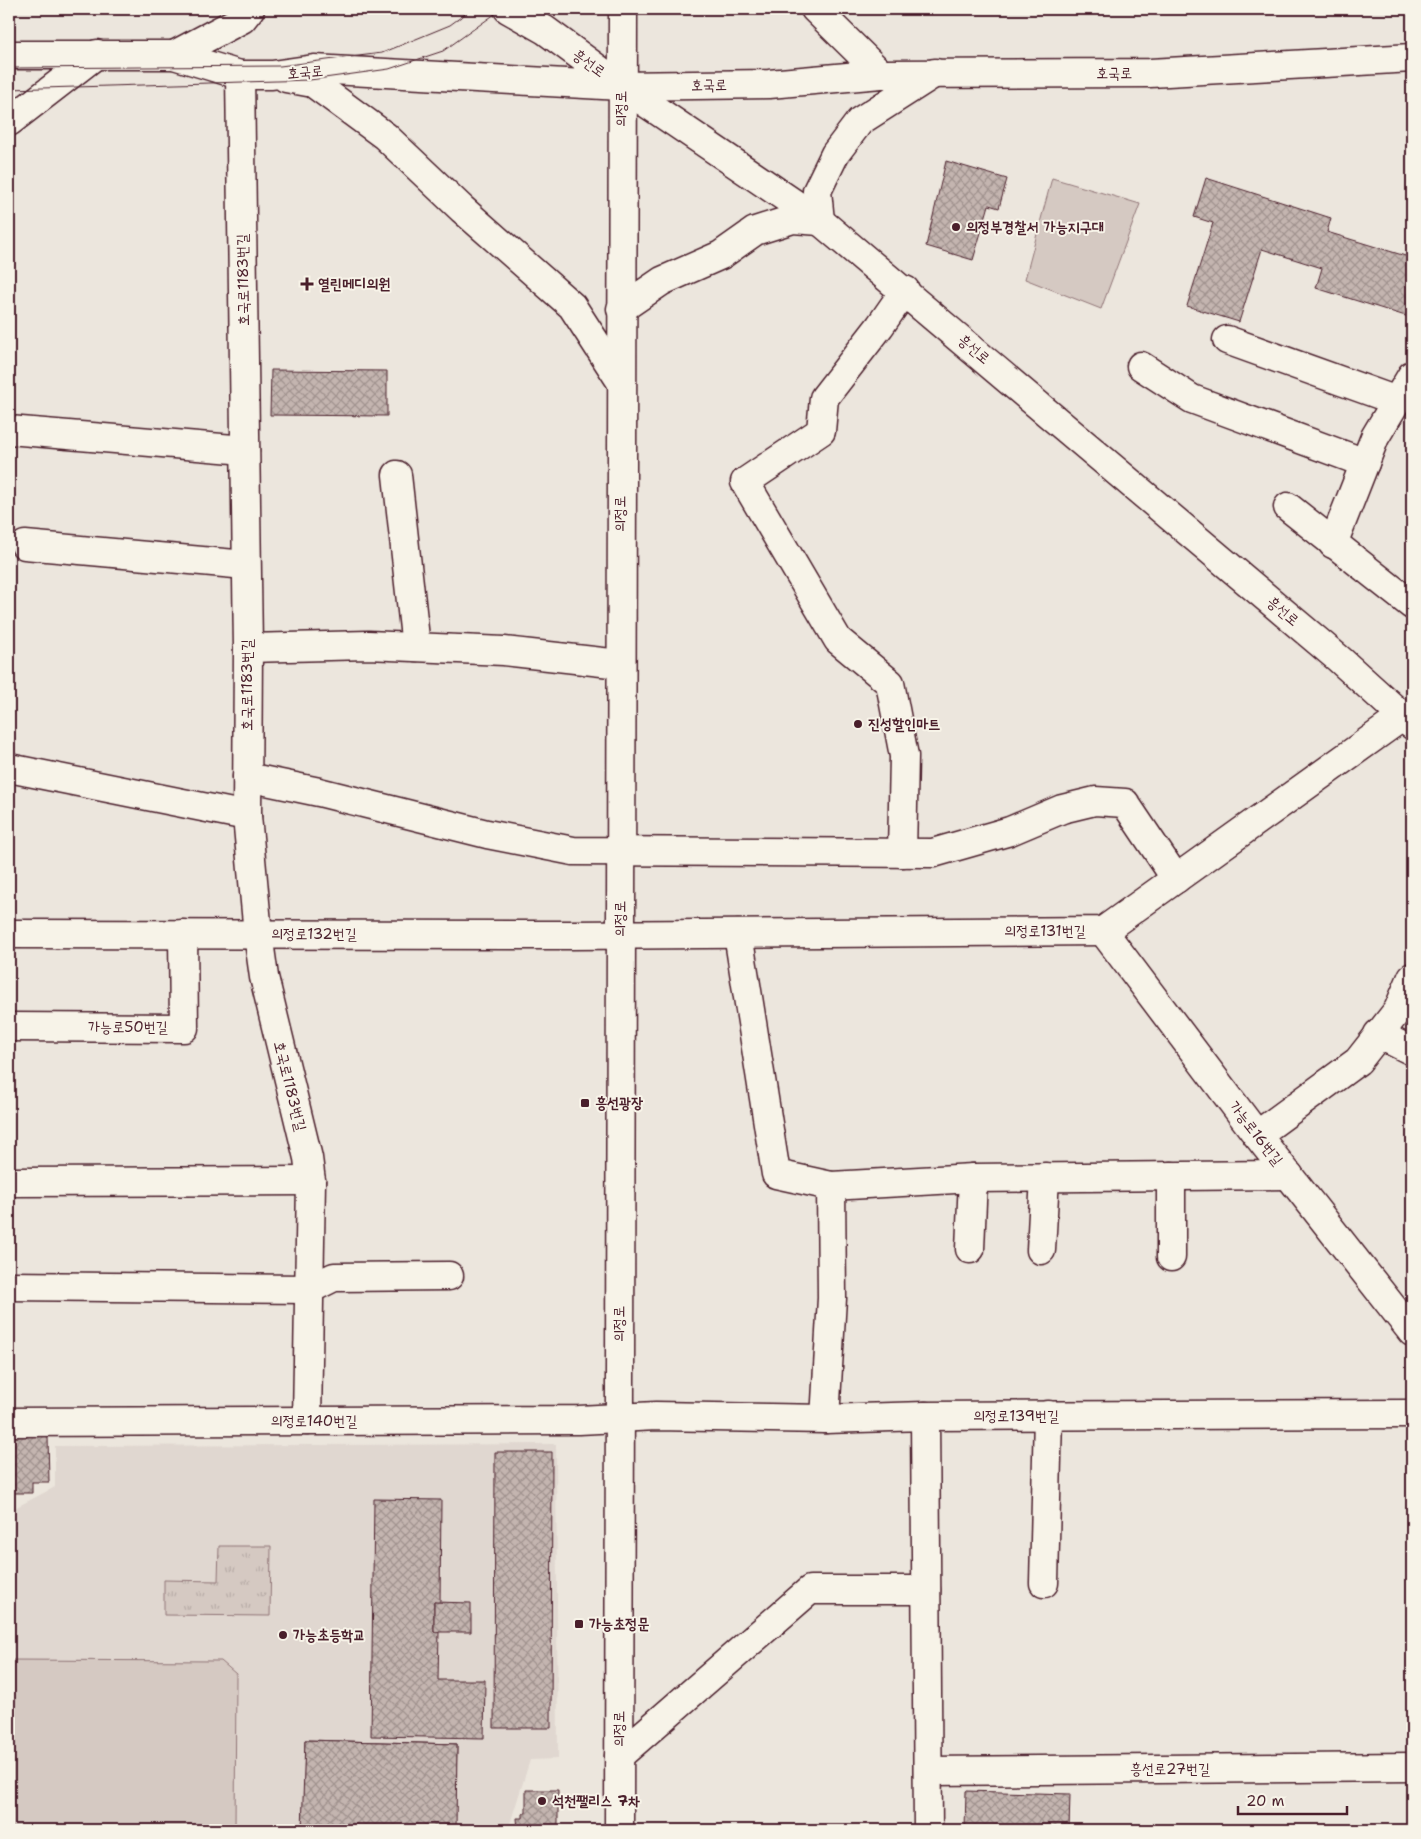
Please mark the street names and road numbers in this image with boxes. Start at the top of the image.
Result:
street label: 흥선로 [568,44,610,82]
street label: 호국로 [286,60,324,84]
street label: 호국로 [1096,63,1132,83]
street label: 호국로 [691,75,727,95]
street label: 의정로 [611,91,631,127]
street label: 호국로1183번길 [232,234,254,326]
street label: 흥선로 [954,330,994,368]
street label: 의정로 [610,496,630,532]
street label: 흥선로 [1263,592,1303,630]
street label: 호국로1183번길 [237,639,257,731]
street label: 의정로 [610,901,630,937]
street label: 의정로131번길 [1004,921,1086,941]
street label: 의정로132번길 [271,924,357,944]
street label: 가능로50번길 [88,1017,168,1037]
street label: 호국로1183번길 [269,1039,311,1133]
street label: 가능로16번길 [1225,1097,1287,1169]
street label: 의정로 [609,1306,629,1342]
street label: 의정로139번길 [973,1406,1059,1426]
street label: 의정로140번길 [271,1411,357,1431]
street label: 의정로 [609,1711,629,1747]
street label: 흥선로27번길 [1130,1759,1210,1779]

